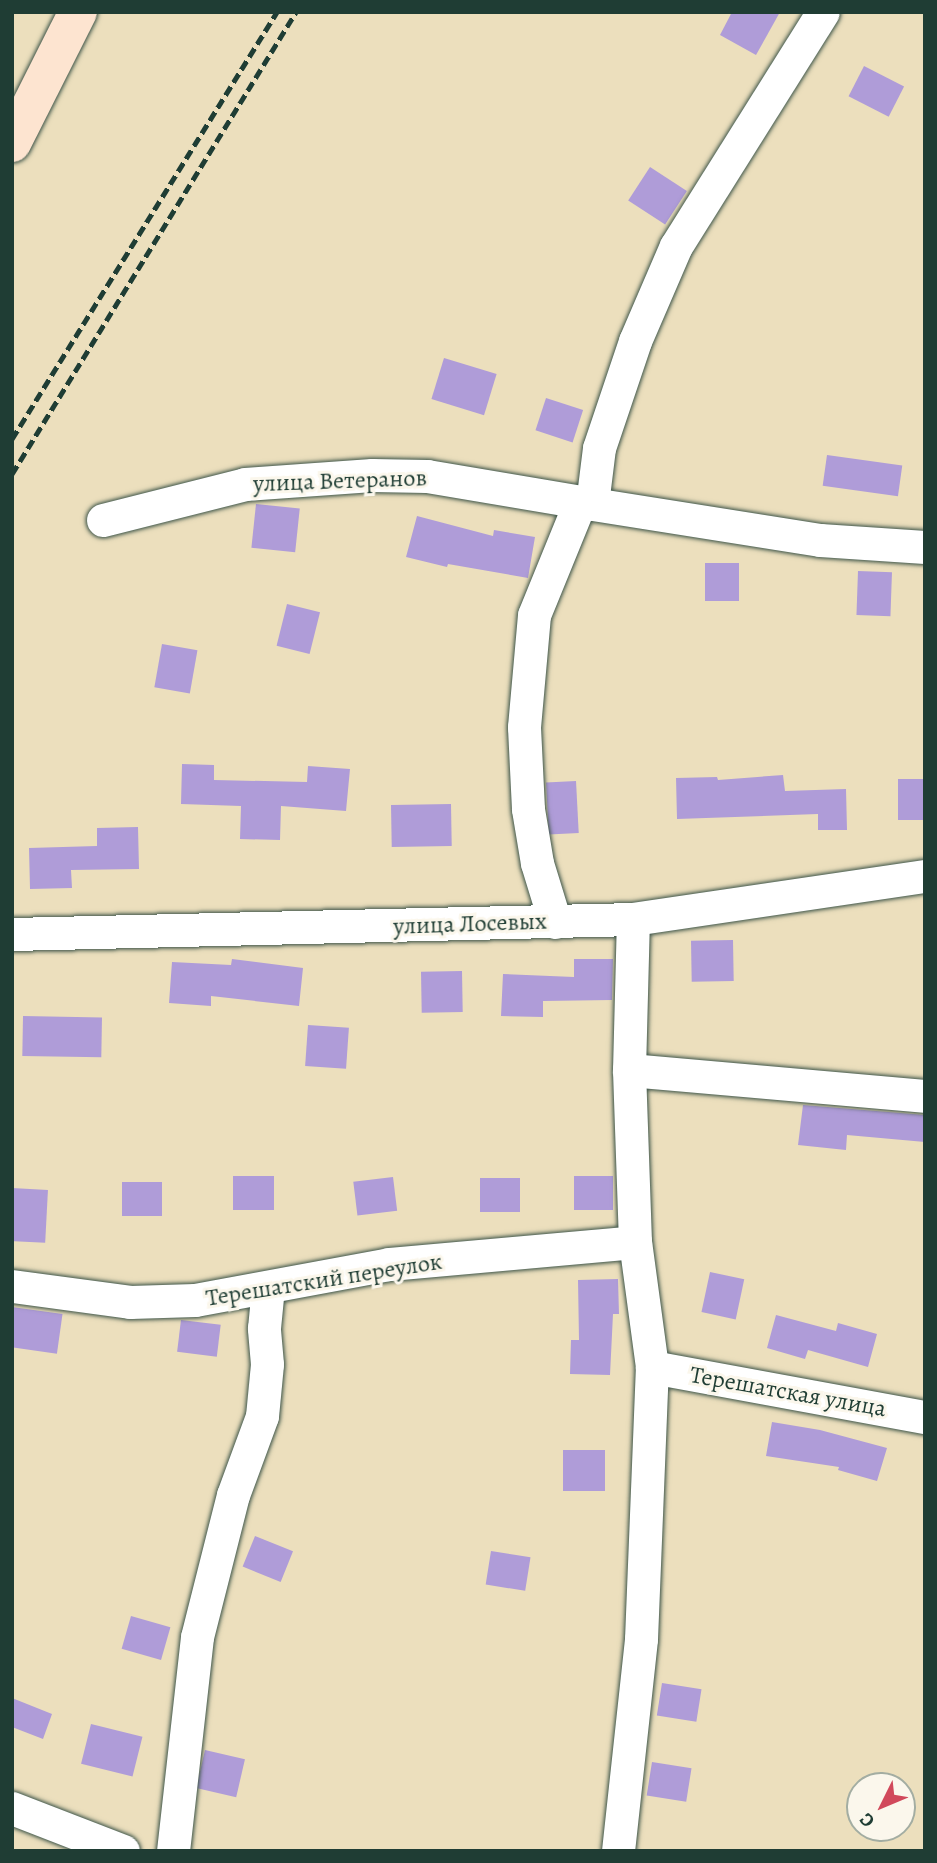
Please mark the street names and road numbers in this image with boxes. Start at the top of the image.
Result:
street label: улица Ветеранов [253,464,427,498]
street label: улица Лосевых [393,907,547,941]
street label: Терешатский переулок [204,1247,444,1313]
street label: Терешатская улица [688,1361,888,1423]

